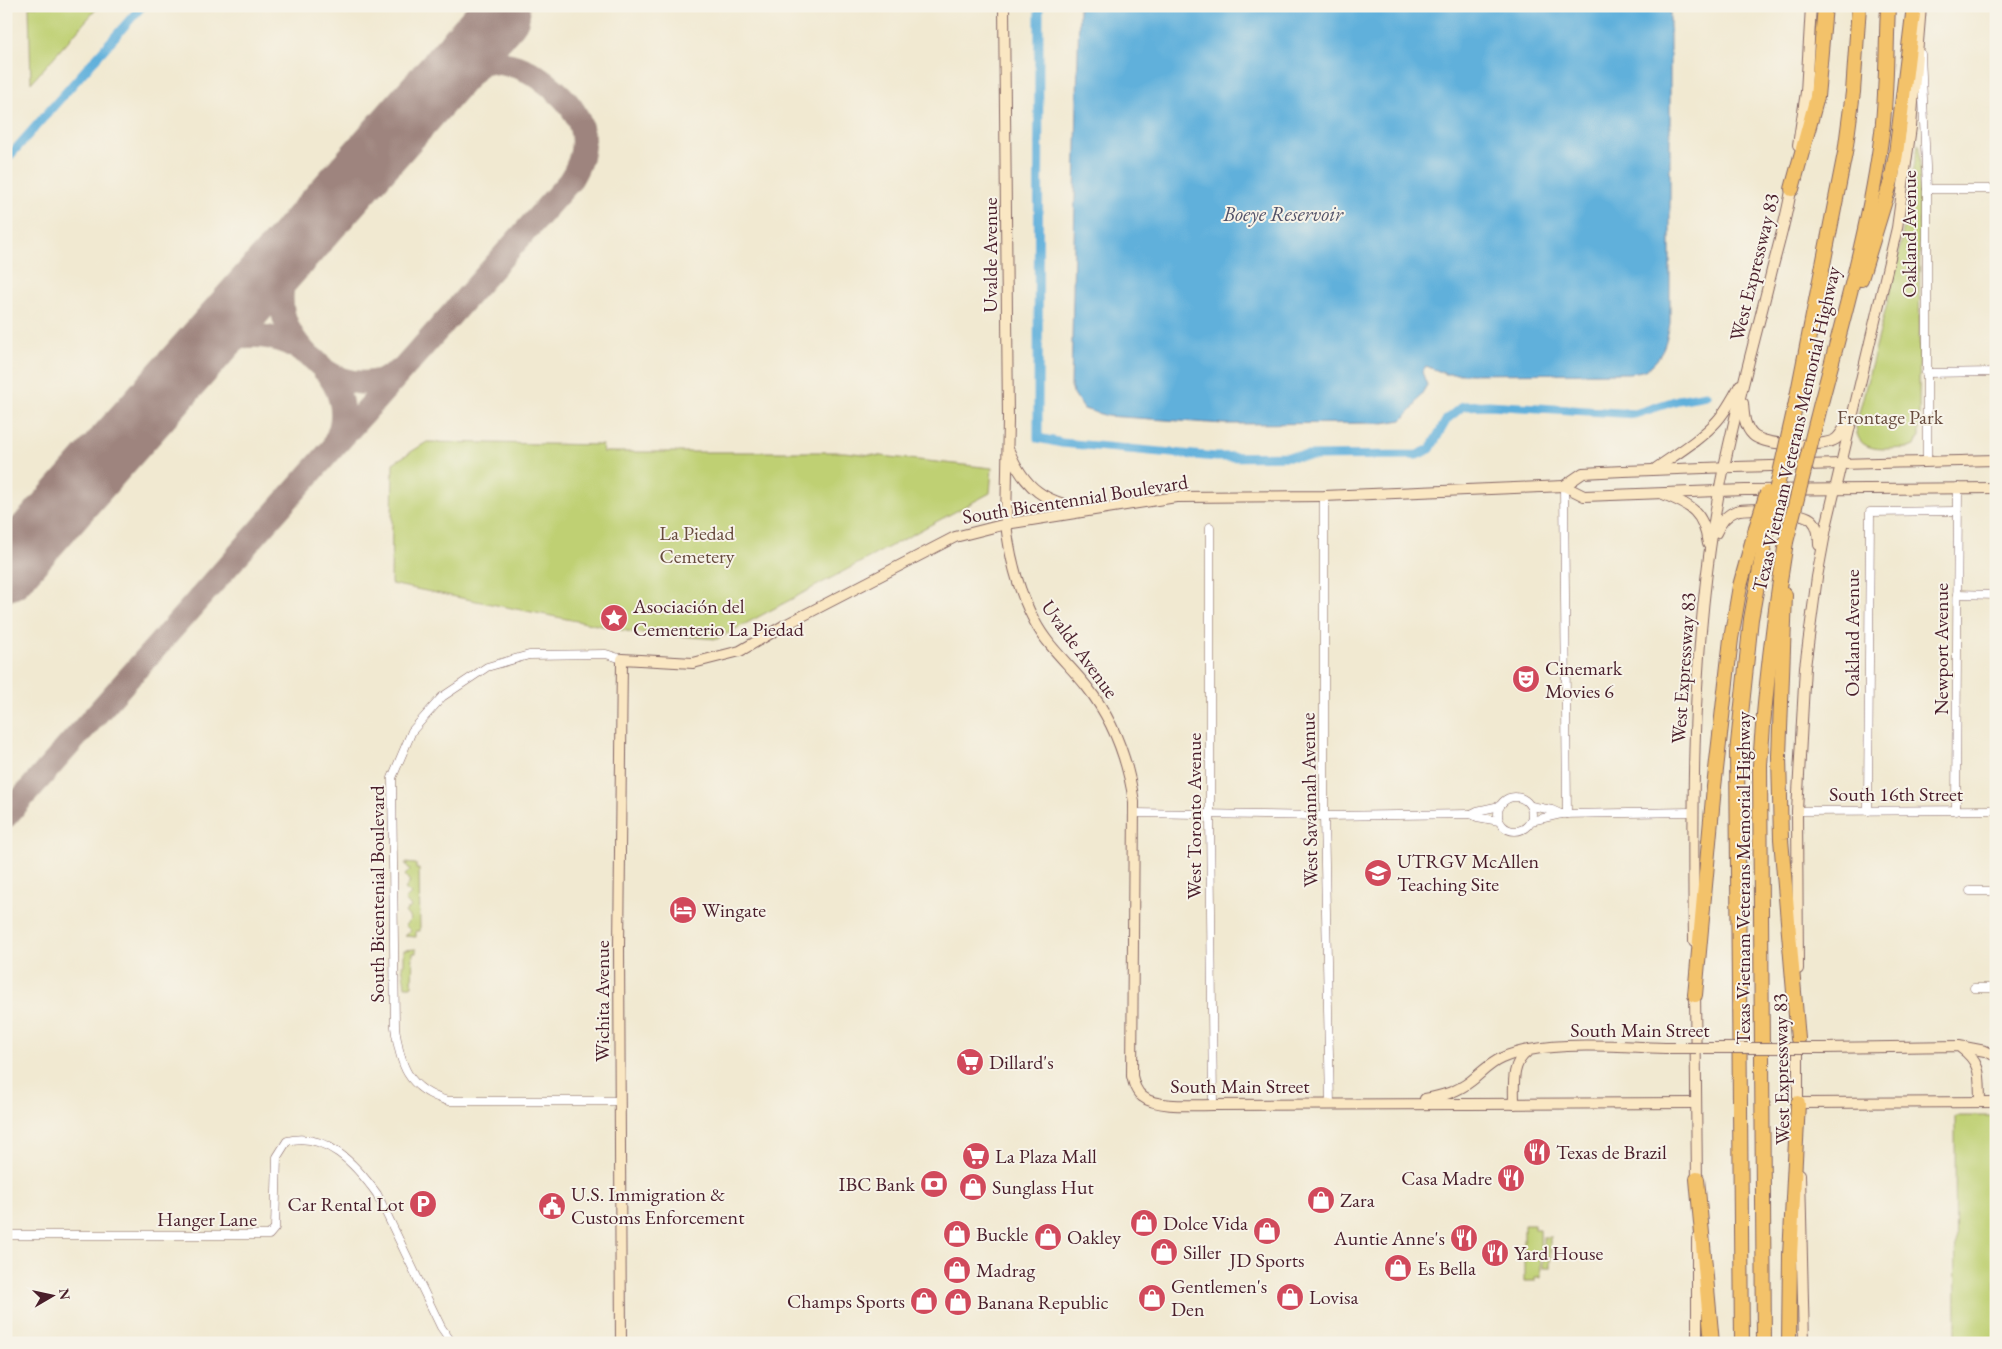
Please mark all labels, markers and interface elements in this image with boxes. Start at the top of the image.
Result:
street label: Oakland Avenue [1896,170,1922,298]
street label: West Expressway 83 [1723,190,1785,344]
street label: Uvalde Avenue [977,197,1003,313]
water label: Boeye Reservoir [1222,200,1344,227]
street label: Texas Vietnam Veterans Memorial Highway [1746,263,1846,594]
park label: Frontage Park [1837,404,1944,430]
street label: South Bicentennial Boulevard [960,468,1190,530]
park label: La Piedad Cemetery [659,520,736,569]
street label: Oakland Avenue [1839,569,1865,697]
street label: Newport Avenue [1928,583,1954,715]
street label: West Expressway 83 [1665,591,1701,745]
place label: Asociación del Cementerio La Piedad [632,593,805,642]
street label: Uvalde Avenue [1036,595,1125,703]
place icon: Asociación del Cementerio La Piedad [599,603,629,633]
place label: Cinemark Movies 6 [1545,655,1623,704]
theatre icon: Cinemark Movies 6 [1511,664,1541,694]
street label: Texas Vietnam Veterans Memorial Highway [1730,711,1756,1045]
street label: West Savannah Avenue [1294,712,1324,888]
street label: West Toronto Avenue [1181,732,1207,899]
street label: South 16th Street [1829,781,1964,807]
street label: South Bicentenial Boulevard [364,784,390,1003]
place label: UTRGV McAllen Teaching Site [1397,848,1539,897]
school or university icon: UTRGV McAllen Teaching Site [1363,858,1393,888]
hotel icon: Wingate [668,895,698,925]
place label: Wingate [702,897,766,923]
street label: Wichita Avenue [589,940,615,1062]
street label: West Expressway 83 [1767,993,1795,1145]
street label: South Main Street [1570,1017,1710,1043]
supermarket icon: Dillard's [955,1047,985,1077]
place label: Dillard's [989,1049,1054,1075]
street label: South Main Street [1170,1073,1310,1099]
restaurant icon: Texas de Brazil [1522,1137,1552,1167]
place label: Texas de Brazil [1556,1139,1667,1165]
supermarket icon: La Plaza Mall [961,1141,991,1171]
place label: La Plaza Mall [995,1143,1097,1169]
restaurant icon: Casa Madre [1496,1163,1526,1193]
place label: Casa Madre [1401,1165,1492,1191]
bank icon: IBC Bank [919,1169,949,1199]
place label: IBC Bank [839,1171,916,1197]
shop icon: Sunglass Hut [958,1172,988,1202]
place label: Sunglass Hut [992,1174,1095,1200]
place label: U.S. Immigration & Customs Enforcement [571,1181,745,1230]
shop icon: Zara [1306,1185,1336,1215]
place label: Zara [1340,1187,1375,1213]
parking icon: Car Rental Lot [408,1189,438,1219]
place label: Car Rental Lot [288,1191,405,1217]
public building icon: U.S. Immigration & Customs Enforcement [537,1191,567,1221]
street label: Hanger Lane [157,1206,257,1232]
shop icon: Dolce Vida [1129,1208,1159,1238]
place label: Dolce Vida [1163,1210,1248,1236]
shop icon: JD Sports [1252,1216,1282,1246]
shop icon: Buckle [942,1219,972,1249]
place label: Buckle [976,1221,1029,1247]
shop icon: Oakley [1033,1222,1063,1252]
restaurant icon: Auntie Anne's [1449,1223,1479,1253]
place label: Oakley [1067,1224,1121,1250]
place label: Auntie Anne's [1333,1225,1445,1251]
shop icon: Siller [1149,1237,1179,1267]
restaurant icon: Yard House [1480,1238,1510,1268]
place label: Siller [1183,1239,1222,1265]
place label: Yard House [1514,1240,1603,1266]
place label: JD Sports [1228,1247,1304,1273]
shop icon: Es Bella [1383,1253,1413,1283]
shop icon: Madrag [942,1255,972,1285]
place label: Es Bella [1417,1255,1476,1281]
place label: Madrag [976,1257,1035,1283]
north arrow [28,1272,78,1322]
place label: Gentlemen's Den [1171,1273,1267,1322]
shop icon: Lovisa [1275,1282,1305,1312]
shop icon: Gentlemen's Den [1137,1283,1167,1313]
place label: Lovisa [1309,1284,1358,1310]
shop icon: Champs Sports [909,1286,939,1316]
text: N [55,1287,75,1302]
shop icon: Banana Republic [943,1287,973,1317]
place label: Champs Sports [787,1288,905,1314]
place label: Banana Republic [977,1289,1109,1315]

